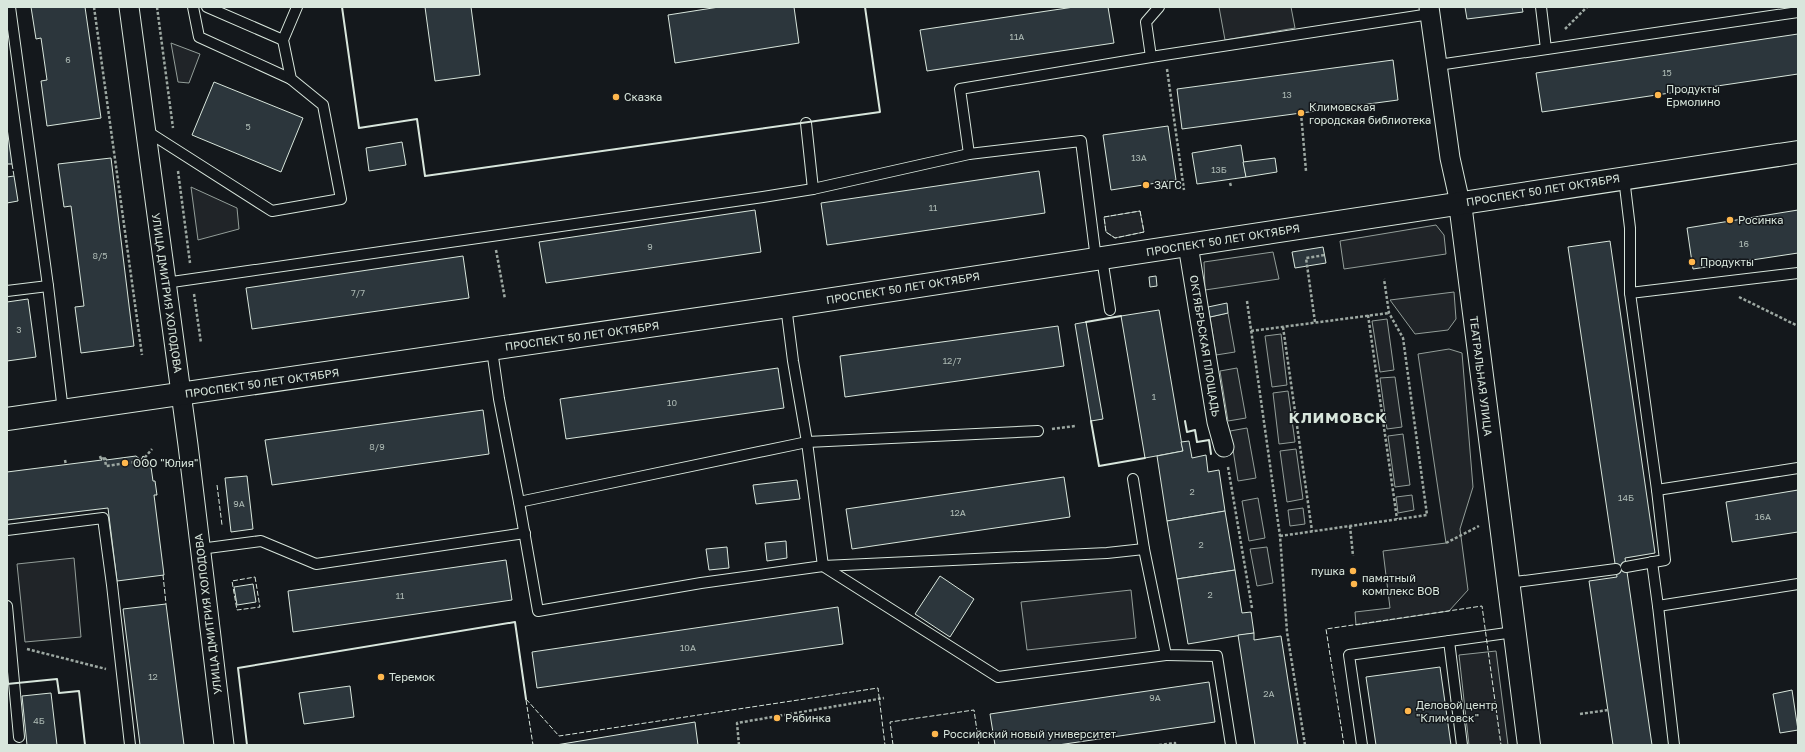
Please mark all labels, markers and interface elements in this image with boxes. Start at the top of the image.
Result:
house number: 11А [1010,31,1024,42]
house number: 6 [65,54,71,65]
house number: 15 [1662,67,1672,78]
place label: Продукты Ермолино [1666,82,1721,108]
house number: 13 [1282,89,1292,100]
place label: Сказка [624,90,662,103]
marker: Продукты Ермолино [1653,90,1663,100]
marker: Сказка [611,92,621,102]
place label: Климовская городская библиотека [1309,100,1431,126]
marker: Климовская городская библиотека [1296,108,1306,118]
house number: 5 [245,121,251,132]
house number: 13А [1131,152,1147,163]
house number: 13Б [1211,164,1227,175]
street label: ПРОСПЕКТ 50 ЛЕТ ОКТЯБРЯ [1465,171,1621,208]
place label: ЗАГС [1154,178,1182,191]
marker: ЗАГС [1141,180,1151,190]
house number: 11 [929,202,938,213]
street label: УЛИЦА ДМИТРИЯ ХОЛОДОВА [150,212,185,375]
place label: Росинка [1738,213,1784,226]
marker: Росинка [1725,215,1735,225]
street label: ПРОСПЕКТ 50 ЛЕТ ОКТЯБРЯ [1145,221,1301,258]
house number: 16 [1739,238,1749,249]
house number: 9 [647,241,653,252]
house number: 8/5 [92,250,108,261]
place label: Продукты [1700,255,1754,268]
marker: Продукты [1687,257,1697,267]
street label: ПРОСПЕКТ 50 ЛЕТ ОКТЯБРЯ [825,269,981,306]
street label: ОКТЯБРЬСКАЯ ПЛОЩАДЬ [1188,274,1223,418]
house number: 7/7 [351,287,365,298]
street label: ТЕАТРАЛЬНАЯ УЛИЦА [1468,315,1495,437]
street label: ПРОСПЕКТ 50 ЛЕТ ОКТЯБРЯ [504,318,660,353]
house number: 3 [16,324,22,335]
house number: 12/7 [943,355,962,366]
street label: ПРОСПЕКТ 50 ЛЕТ ОКТЯБРЯ [184,365,340,400]
house number: 1 [1152,391,1157,402]
house number: 10 [667,397,677,408]
district label: КЛИМОВСК [1289,408,1387,426]
house number: 8/9 [369,441,385,452]
place label: ООО "Юлия" [133,456,198,469]
marker: ООО "Юлия" [120,458,130,468]
house number: 2 [1189,486,1195,497]
house number: 14Б [1618,492,1634,503]
house number: 9А [233,498,245,509]
house number: 12А [950,507,966,518]
house number: 16А [1755,511,1771,522]
street label: УЛИЦА ДМИТРИЯ ХОЛОДОВА [191,532,224,695]
house number: 2 [1198,539,1204,550]
place label: пушка [1311,564,1345,577]
marker: пушка [1348,566,1358,576]
place label: памятный комплекс ВОВ [1362,571,1440,597]
marker: памятный комплекс ВОВ [1349,579,1359,589]
house number: 2 [1207,589,1213,600]
house number: 11 [396,590,405,601]
house number: 10А [680,642,696,653]
place label: Теремок [389,670,436,683]
house number: 12 [148,671,158,682]
marker: Теремок [376,672,386,682]
house number: 2А [1263,688,1275,699]
house number: 9А [1149,692,1161,703]
place label: Деловой центр "Климовск" [1416,698,1498,724]
marker: Деловой центр "Климовск" [1403,706,1413,716]
place label: Рябинка [785,711,831,724]
marker: Рябинка [772,713,782,723]
house number: 4Б [33,715,45,726]
place label: Российский новый университет [943,727,1117,740]
marker: Российский новый университет [930,729,940,739]

